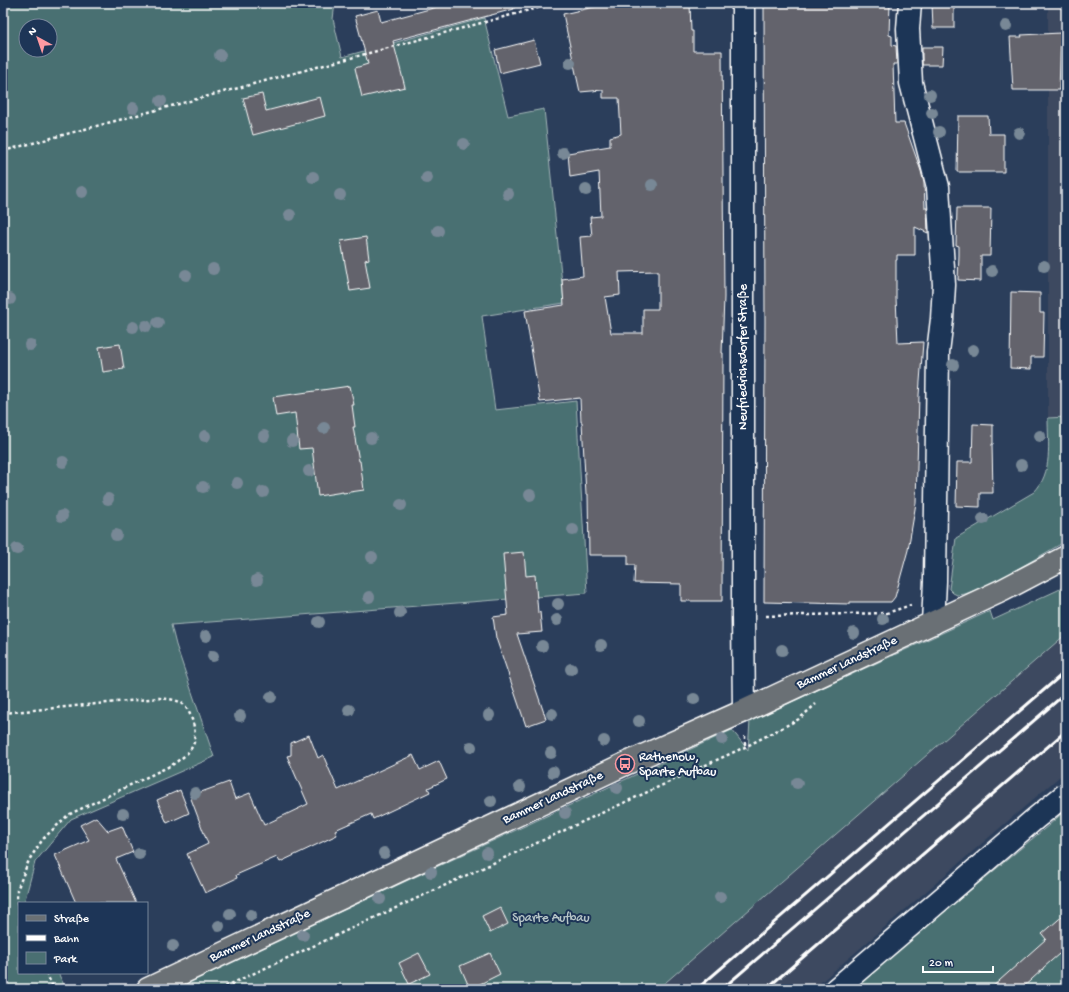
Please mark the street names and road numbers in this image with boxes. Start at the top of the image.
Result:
street label: Neufriedrichsdorfer Straße [736,284,751,430]
street label: Bammer Landstraße [794,633,900,693]
street label: Bammer Landstraße [500,768,606,828]
street label: Bammer Landstraße [207,906,313,966]

